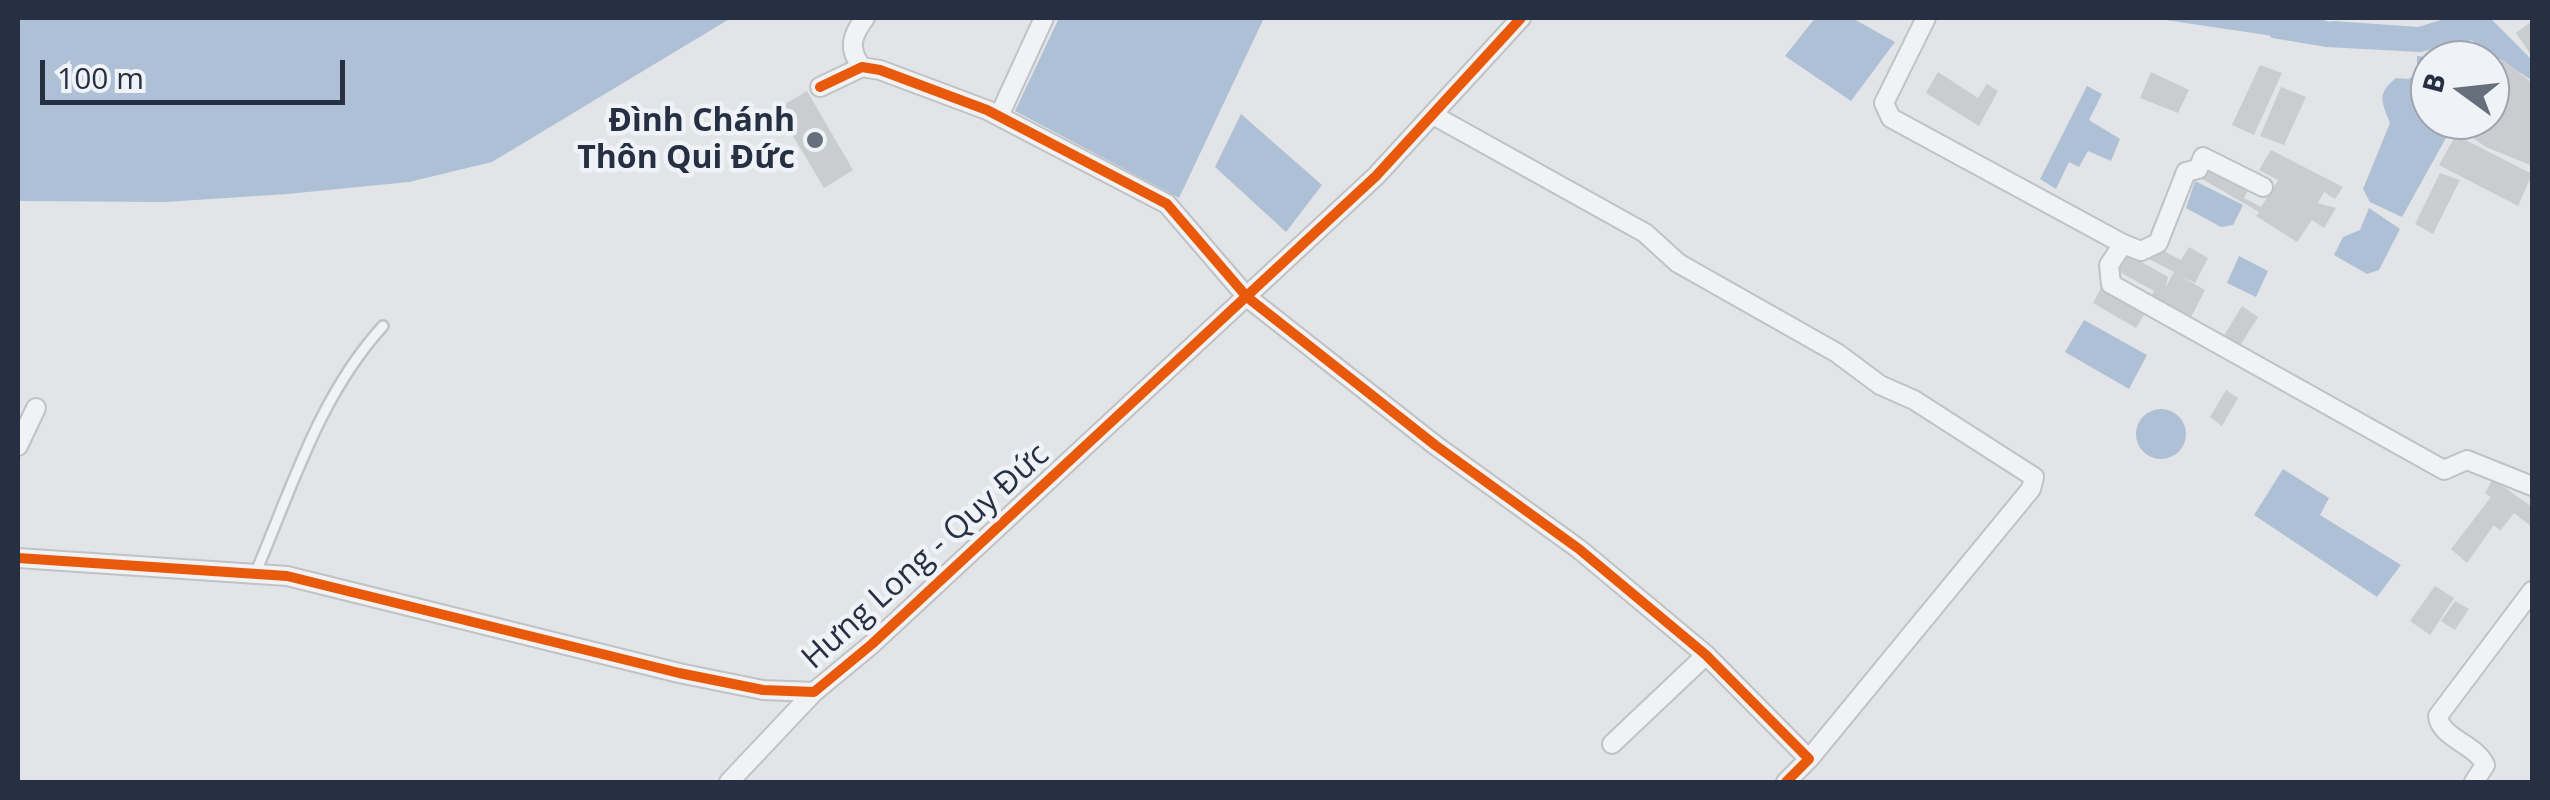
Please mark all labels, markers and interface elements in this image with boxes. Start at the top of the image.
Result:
scale bar [45,40,350,102]
north arrow [2410,40,2510,140]
text: 100 m [57,57,144,98]
text: B [2412,69,2454,97]
place label: Đình Chánh Thôn Qui Đức [577,103,795,178]
marker: Đình Chánh Thôn Qui Đức [804,129,826,151]
street label: Hưng Long - Quy Đức [795,436,1057,678]

